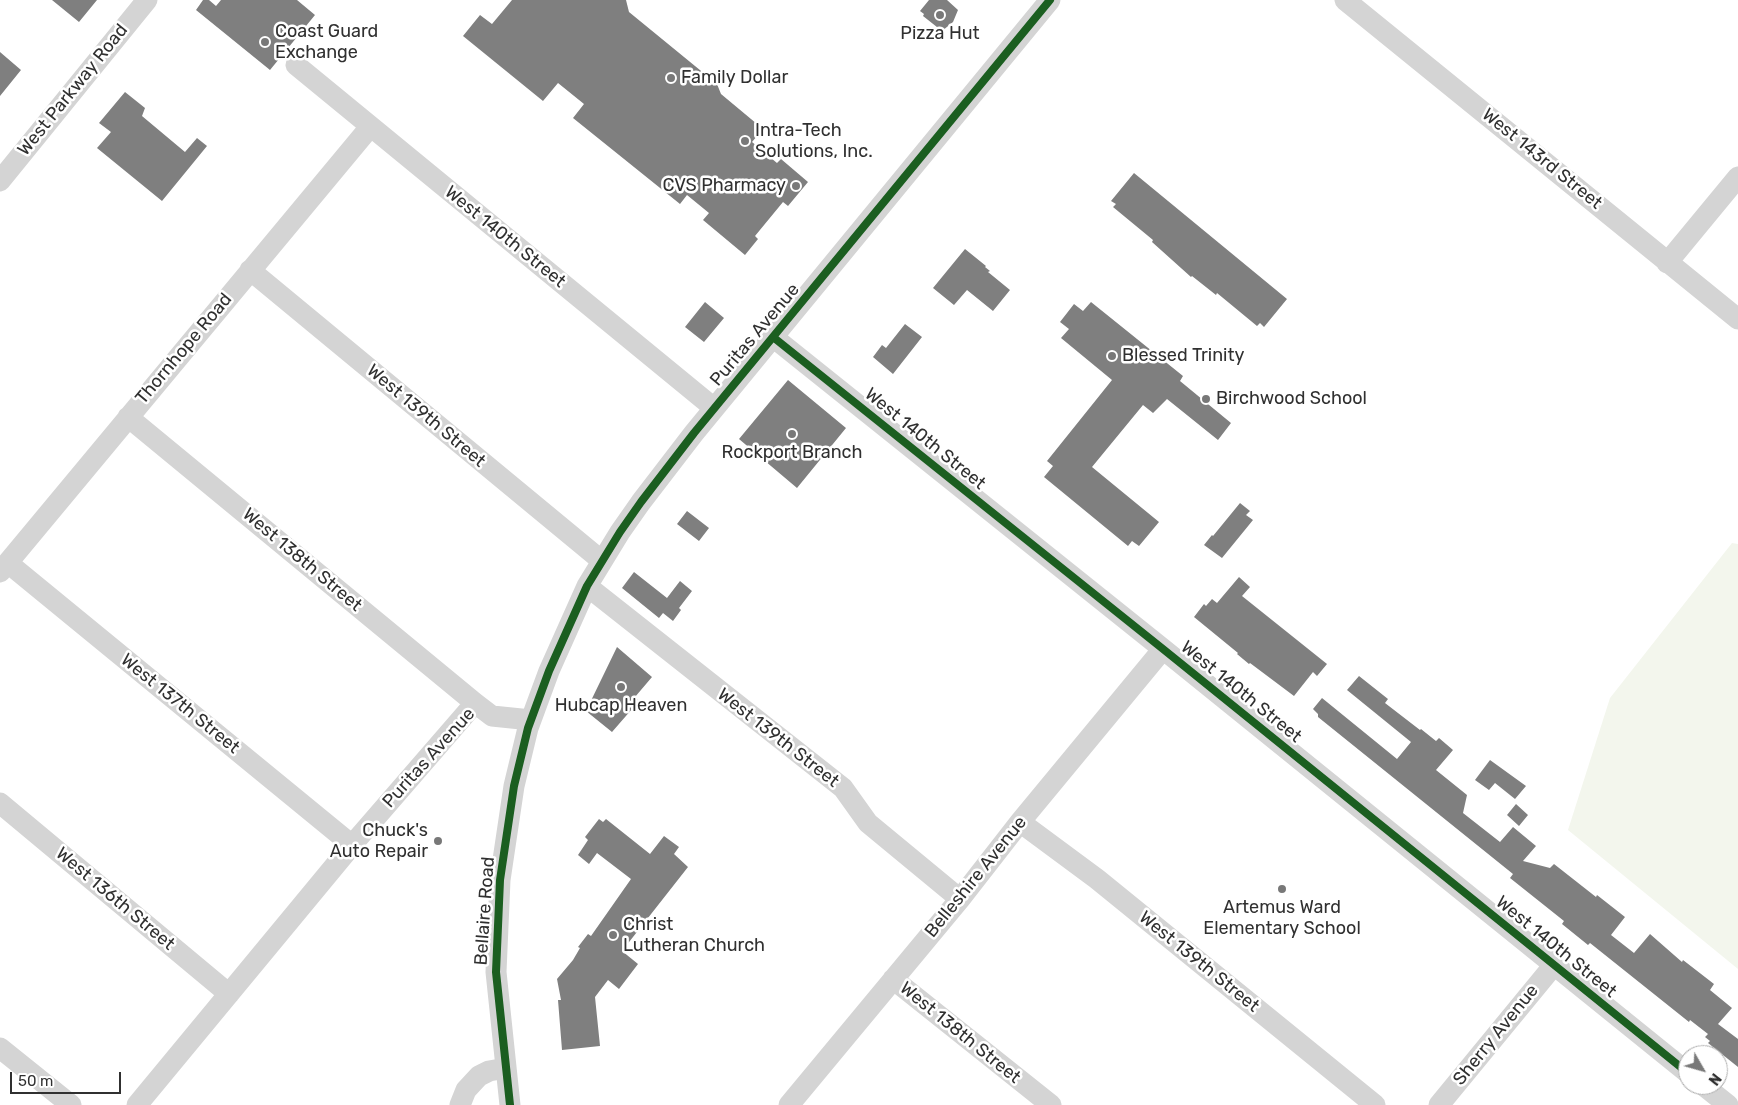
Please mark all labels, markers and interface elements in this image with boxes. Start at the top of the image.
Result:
marker: Pizza Hut [934,9,946,21]
street label: West Parkway Road [13,20,133,160]
place label: Coast Guard Exchange [275,21,378,64]
place label: Pizza Hut [900,23,980,45]
marker: Coast Guard Exchange [259,36,271,48]
place label: Family Dollar [681,67,788,89]
marker: Family Dollar [665,72,677,84]
street label: West 143rd Street [1478,104,1606,214]
place label: Intra-Tech Solutions, Inc. [755,120,873,162]
marker: Intra-Tech Solutions, Inc. [739,135,751,147]
place label: CVS Pharmacy [662,175,786,197]
marker: CVS Pharmacy [790,180,802,192]
street label: West 140th Street [440,182,570,292]
street label: Puritas Avenue [706,279,804,391]
street label: Thornhope Road [131,289,237,409]
place label: Blessed Trinity [1122,345,1244,367]
marker: Blessed Trinity [1106,350,1118,362]
street label: West 139th Street [362,360,490,472]
street label: West 140th Street [860,384,990,494]
place label: Birchwood School [1216,388,1367,410]
marker: Birchwood School [1200,393,1212,405]
marker: Rockport Branch [786,428,798,440]
place label: Rockport Branch [721,442,863,464]
street label: West 138th Street [238,504,366,616]
street label: West 140th Street [1176,637,1306,747]
street label: West 137th Street [116,649,244,759]
marker: Hubcap Heaven [615,681,627,693]
street label: West 139th Street [713,684,843,792]
place label: Hubcap Heaven [555,695,687,717]
street label: Puritas Avenue [378,704,480,812]
street label: Belleshire Avenue [921,812,1031,942]
place label: Chuck's Auto Repair [330,820,428,862]
marker: Chuck's Auto Repair [432,835,444,847]
street label: West 136th Street [51,843,179,955]
street label: Bellaire Road [470,856,500,966]
marker: Artemus Ward Elementary School [1276,883,1288,895]
street label: West 140th Street [1491,892,1621,1002]
place label: Artemus Ward Elementary School [1203,897,1361,940]
street label: West 139th Street [1135,907,1263,1017]
place label: Christ Lutheran Church [623,914,765,956]
marker: Christ Lutheran Church [607,929,619,941]
street label: West 138th Street [895,978,1025,1088]
street label: Sherry Avenue [1449,980,1543,1090]
north arrow [1678,1045,1728,1095]
scale bar [12,1062,124,1094]
text: N [1705,1070,1724,1088]
text: 50 m [18,1072,53,1090]

